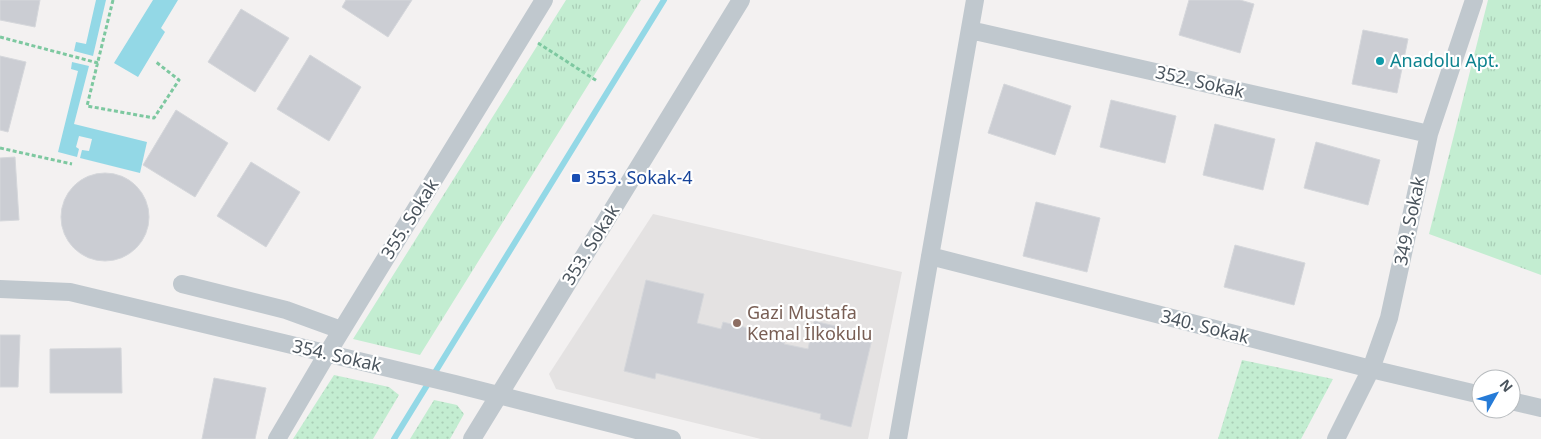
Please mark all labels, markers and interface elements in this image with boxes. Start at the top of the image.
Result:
place label: Anadolu Apt. [1390,48,1499,72]
marker: Anadolu Apt. [1374,55,1386,67]
street label: 352. Sokak [1153,59,1247,103]
place label: 353. Sokak-4 [586,165,693,189]
marker: 353. Sokak-4 [570,172,582,184]
street label: 355. Sokak [375,173,444,263]
street label: 349. Sokak [1388,174,1430,268]
street label: 353. Sokak [556,199,625,289]
place label: Gazi Mustafa Kemal İlkokulu [747,300,872,345]
street label: 340. Sokak [1158,303,1252,349]
marker: Gazi Mustafa Kemal İlkokulu [731,317,743,329]
street label: 354. Sokak [290,333,384,377]
north arrow [1471,369,1521,419]
text: N [1496,375,1517,396]

